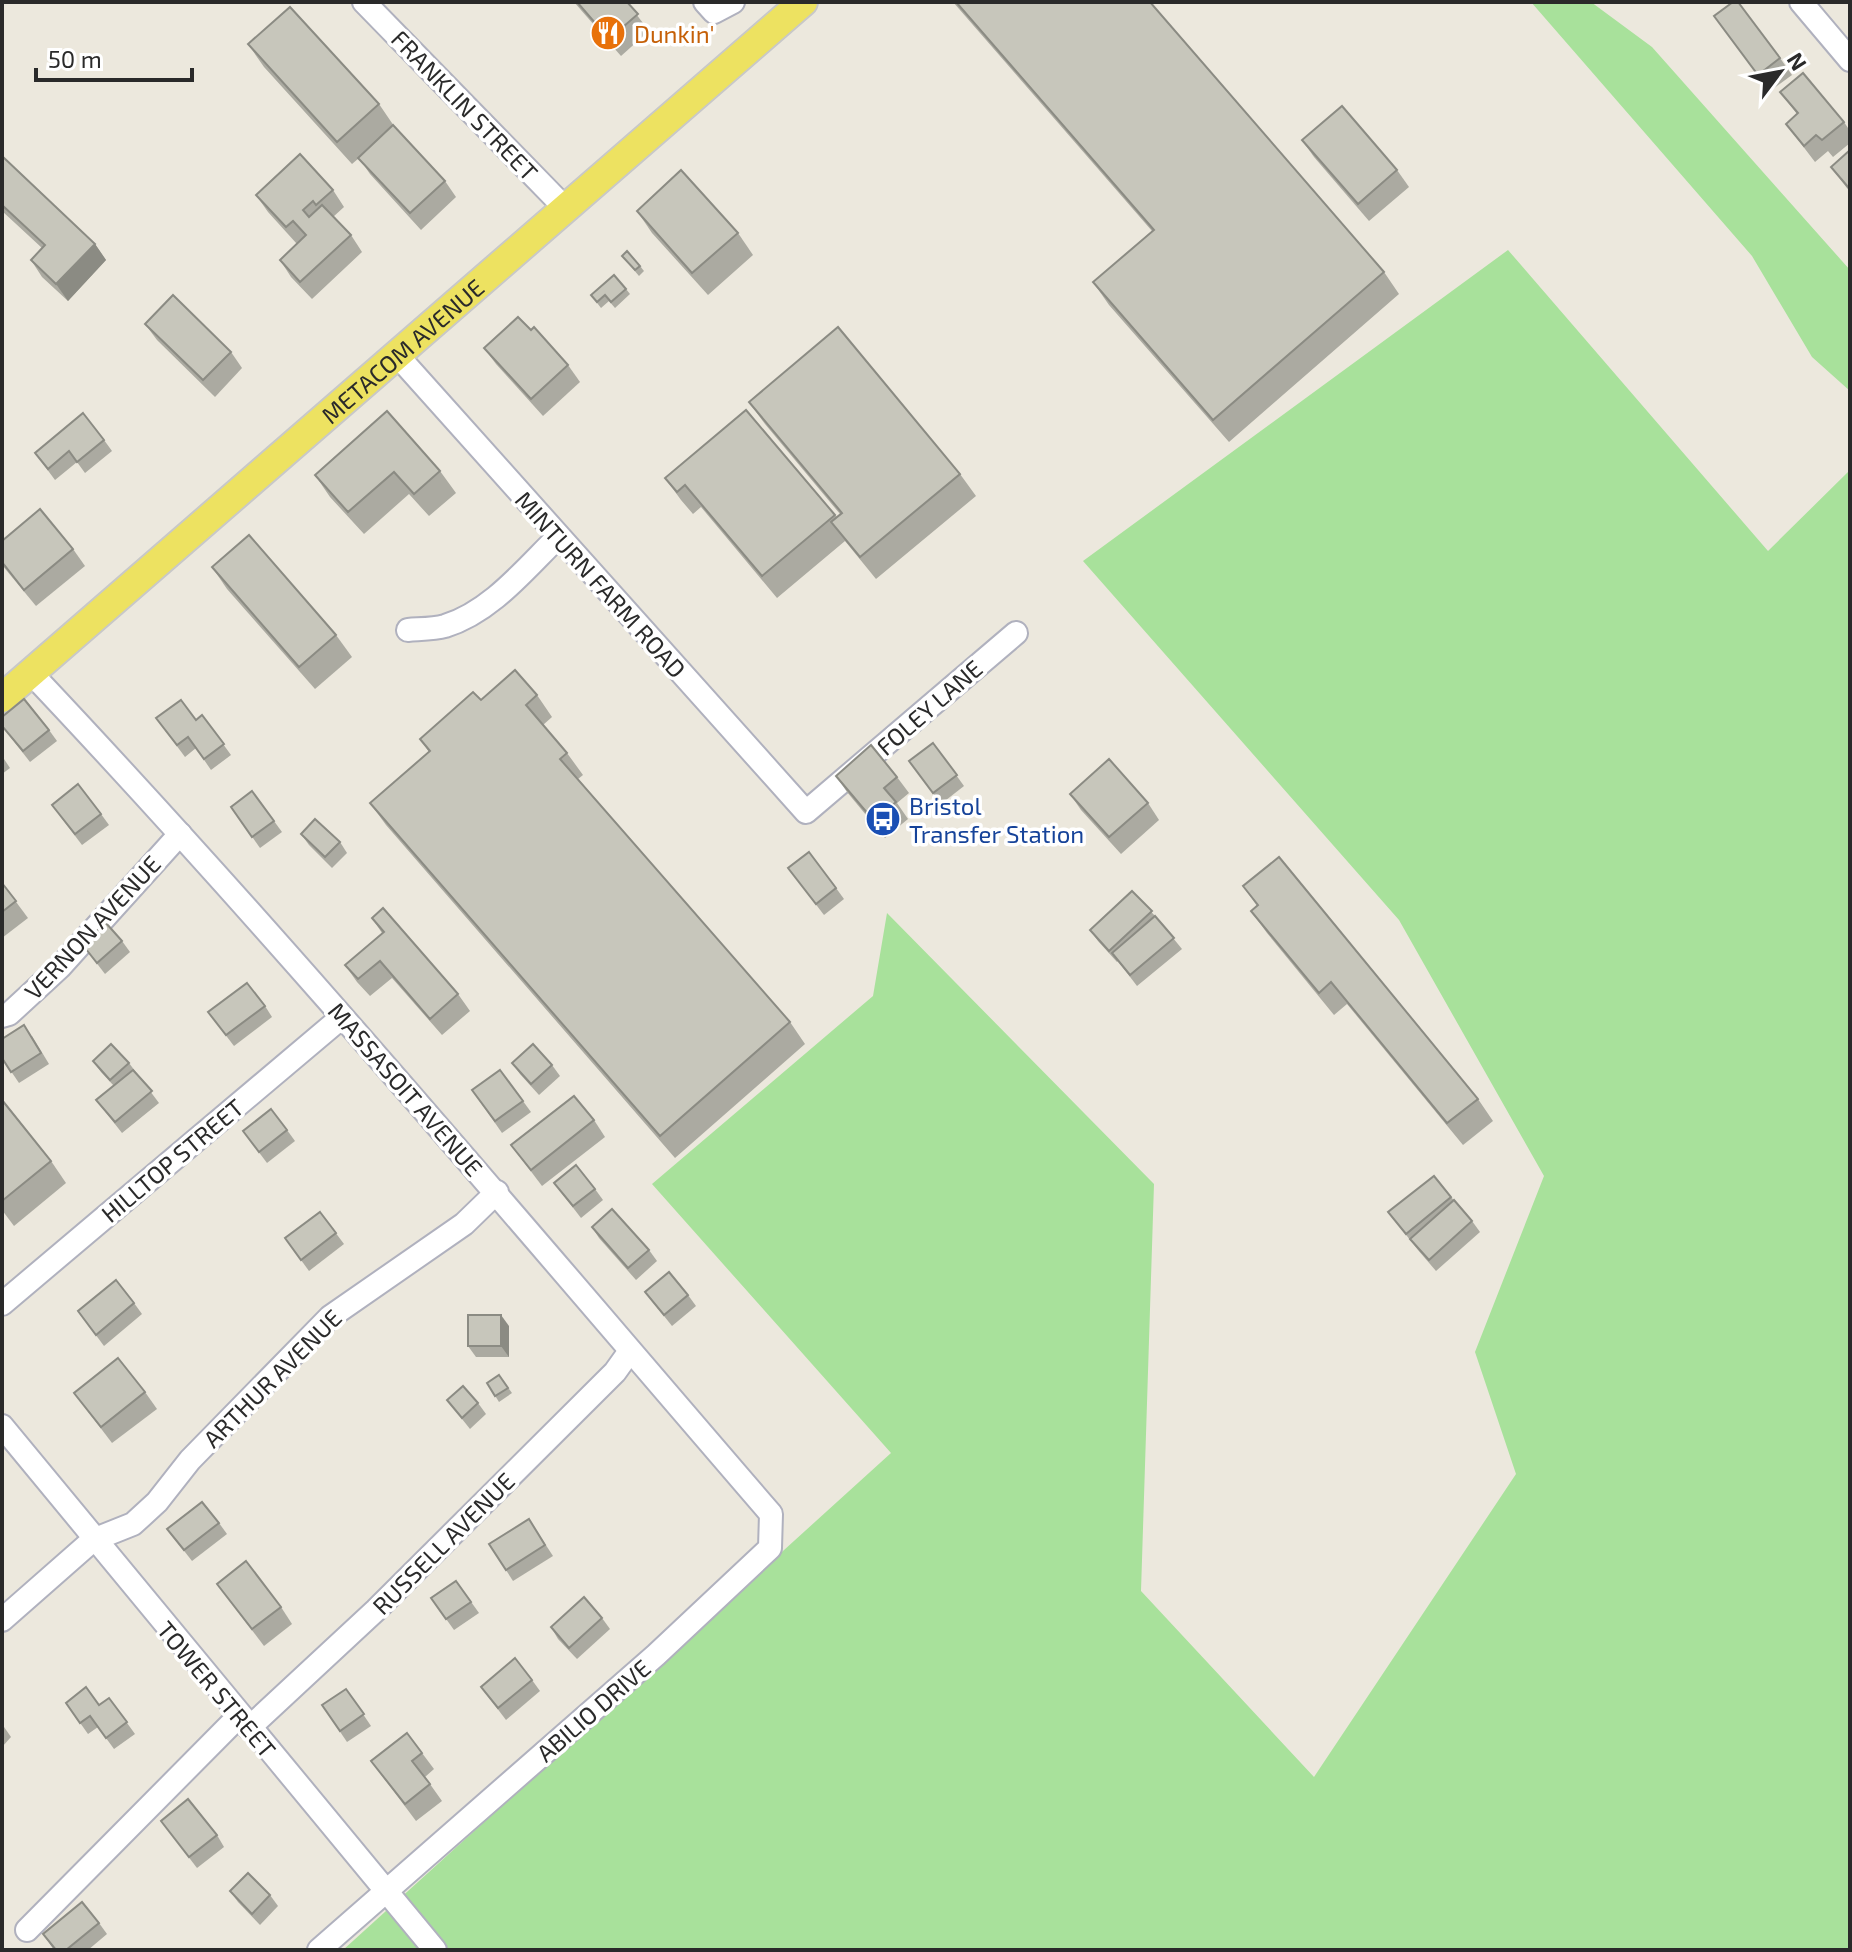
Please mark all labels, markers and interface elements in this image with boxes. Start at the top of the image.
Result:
restaurant icon: Dunkin' [589,14,627,52]
place label: Dunkin' [634,19,714,48]
street label: FRANKLIN STREET [386,24,544,186]
scale bar [36,32,192,82]
north arrow [1740,32,1820,112]
text: 50 m [48,44,102,73]
text: N [1783,47,1813,74]
street label: METACOM AVENUE [315,272,489,429]
street label: MINTURN FARM ROAD [510,485,692,683]
street label: FOLEY LANE [870,653,988,761]
place label: Bristol Transfer Station [909,791,1084,848]
bus stop icon: Bristol Transfer Station [864,800,902,838]
street label: VERNON AVENUE [18,849,166,1005]
street label: MASSASOIT AVENUE [323,996,489,1182]
street label: HILLTOP STREET [95,1092,249,1228]
street label: ARTHUR AVENUE [197,1303,347,1453]
street label: RUSSELL AVENUE [366,1466,520,1620]
street label: TOWER STREET [152,1615,282,1763]
street label: ABILIO DRIVE [530,1653,656,1767]

